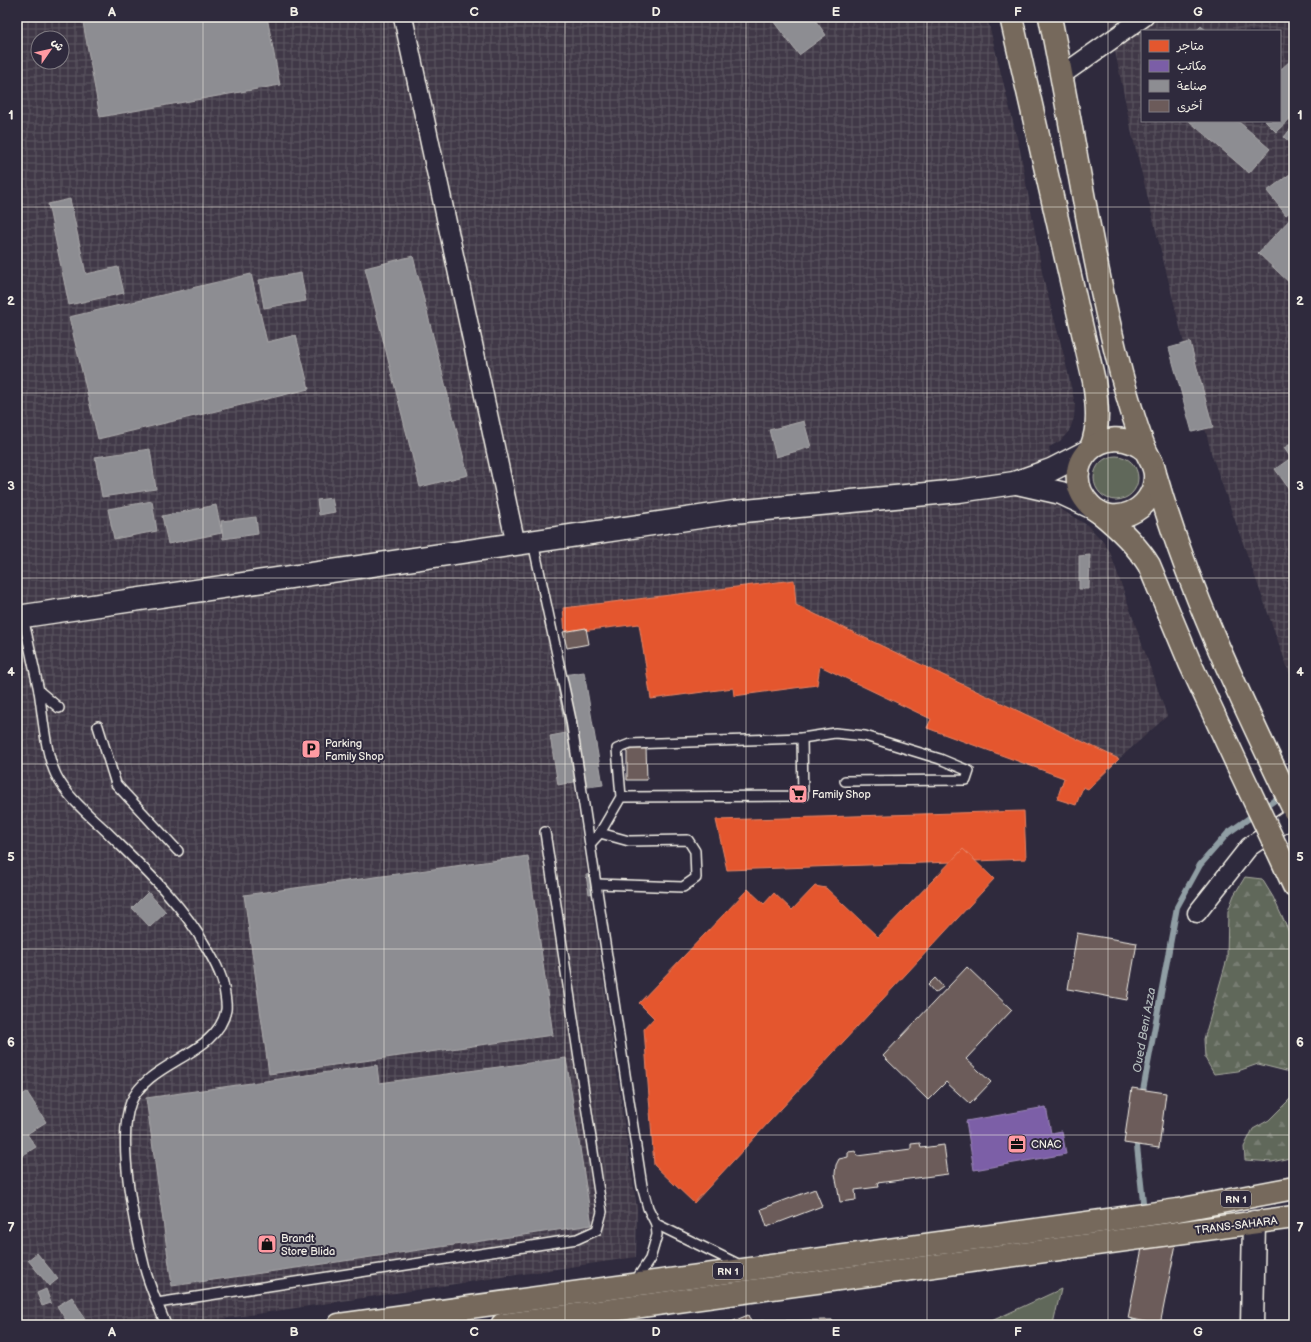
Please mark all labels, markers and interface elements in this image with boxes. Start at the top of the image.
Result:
text: A [107,4,116,20]
text: B [289,4,299,20]
text: C [469,4,479,20]
text: D [651,4,661,20]
text: E [832,4,841,20]
text: F [1014,4,1022,20]
text: G [1193,4,1203,20]
north arrow [30,30,70,70]
legend [1141,30,1281,122]
text: ش [49,36,67,53]
text: متاجر [1176,39,1204,54]
text: مكاتب [1177,59,1206,74]
text: صناعة [1177,79,1207,94]
text: أخرى [1177,99,1202,114]
text: 1 [8,107,14,123]
text: 1 [1297,107,1303,123]
text: 2 [7,293,15,309]
text: 2 [1296,293,1304,309]
text: 3 [7,478,15,494]
text: 3 [1296,478,1304,494]
text: 4 [7,664,15,680]
text: 4 [1296,664,1304,680]
place label: Parking Family Shop [325,737,384,763]
parking icon: Parking Family Shop [300,738,322,760]
supermarket icon: Family Shop [787,783,809,805]
place label: Family Shop [812,788,871,801]
text: 5 [7,849,15,865]
text: 5 [1296,849,1304,865]
water label: Oued Beni Azza [1130,986,1159,1074]
text: 6 [7,1034,15,1050]
text: 6 [1296,1034,1304,1050]
office icon: CNAC [1006,1133,1028,1155]
place label: CNAC [1031,1138,1062,1151]
road number: RN 1 [1221,1191,1251,1207]
street label: TRANS-SAHARA [1194,1214,1278,1237]
text: 7 [7,1220,15,1236]
text: 7 [1296,1220,1304,1236]
place label: Brandt Store Blida [281,1232,335,1258]
shop icon: Brandt Store Blida [256,1233,278,1255]
road number: RN 1 [713,1263,743,1279]
text: A [107,1324,116,1340]
text: B [289,1324,299,1340]
text: C [469,1324,479,1340]
text: D [651,1324,661,1340]
text: E [832,1324,841,1340]
text: F [1014,1324,1022,1340]
text: G [1193,1324,1203,1340]

